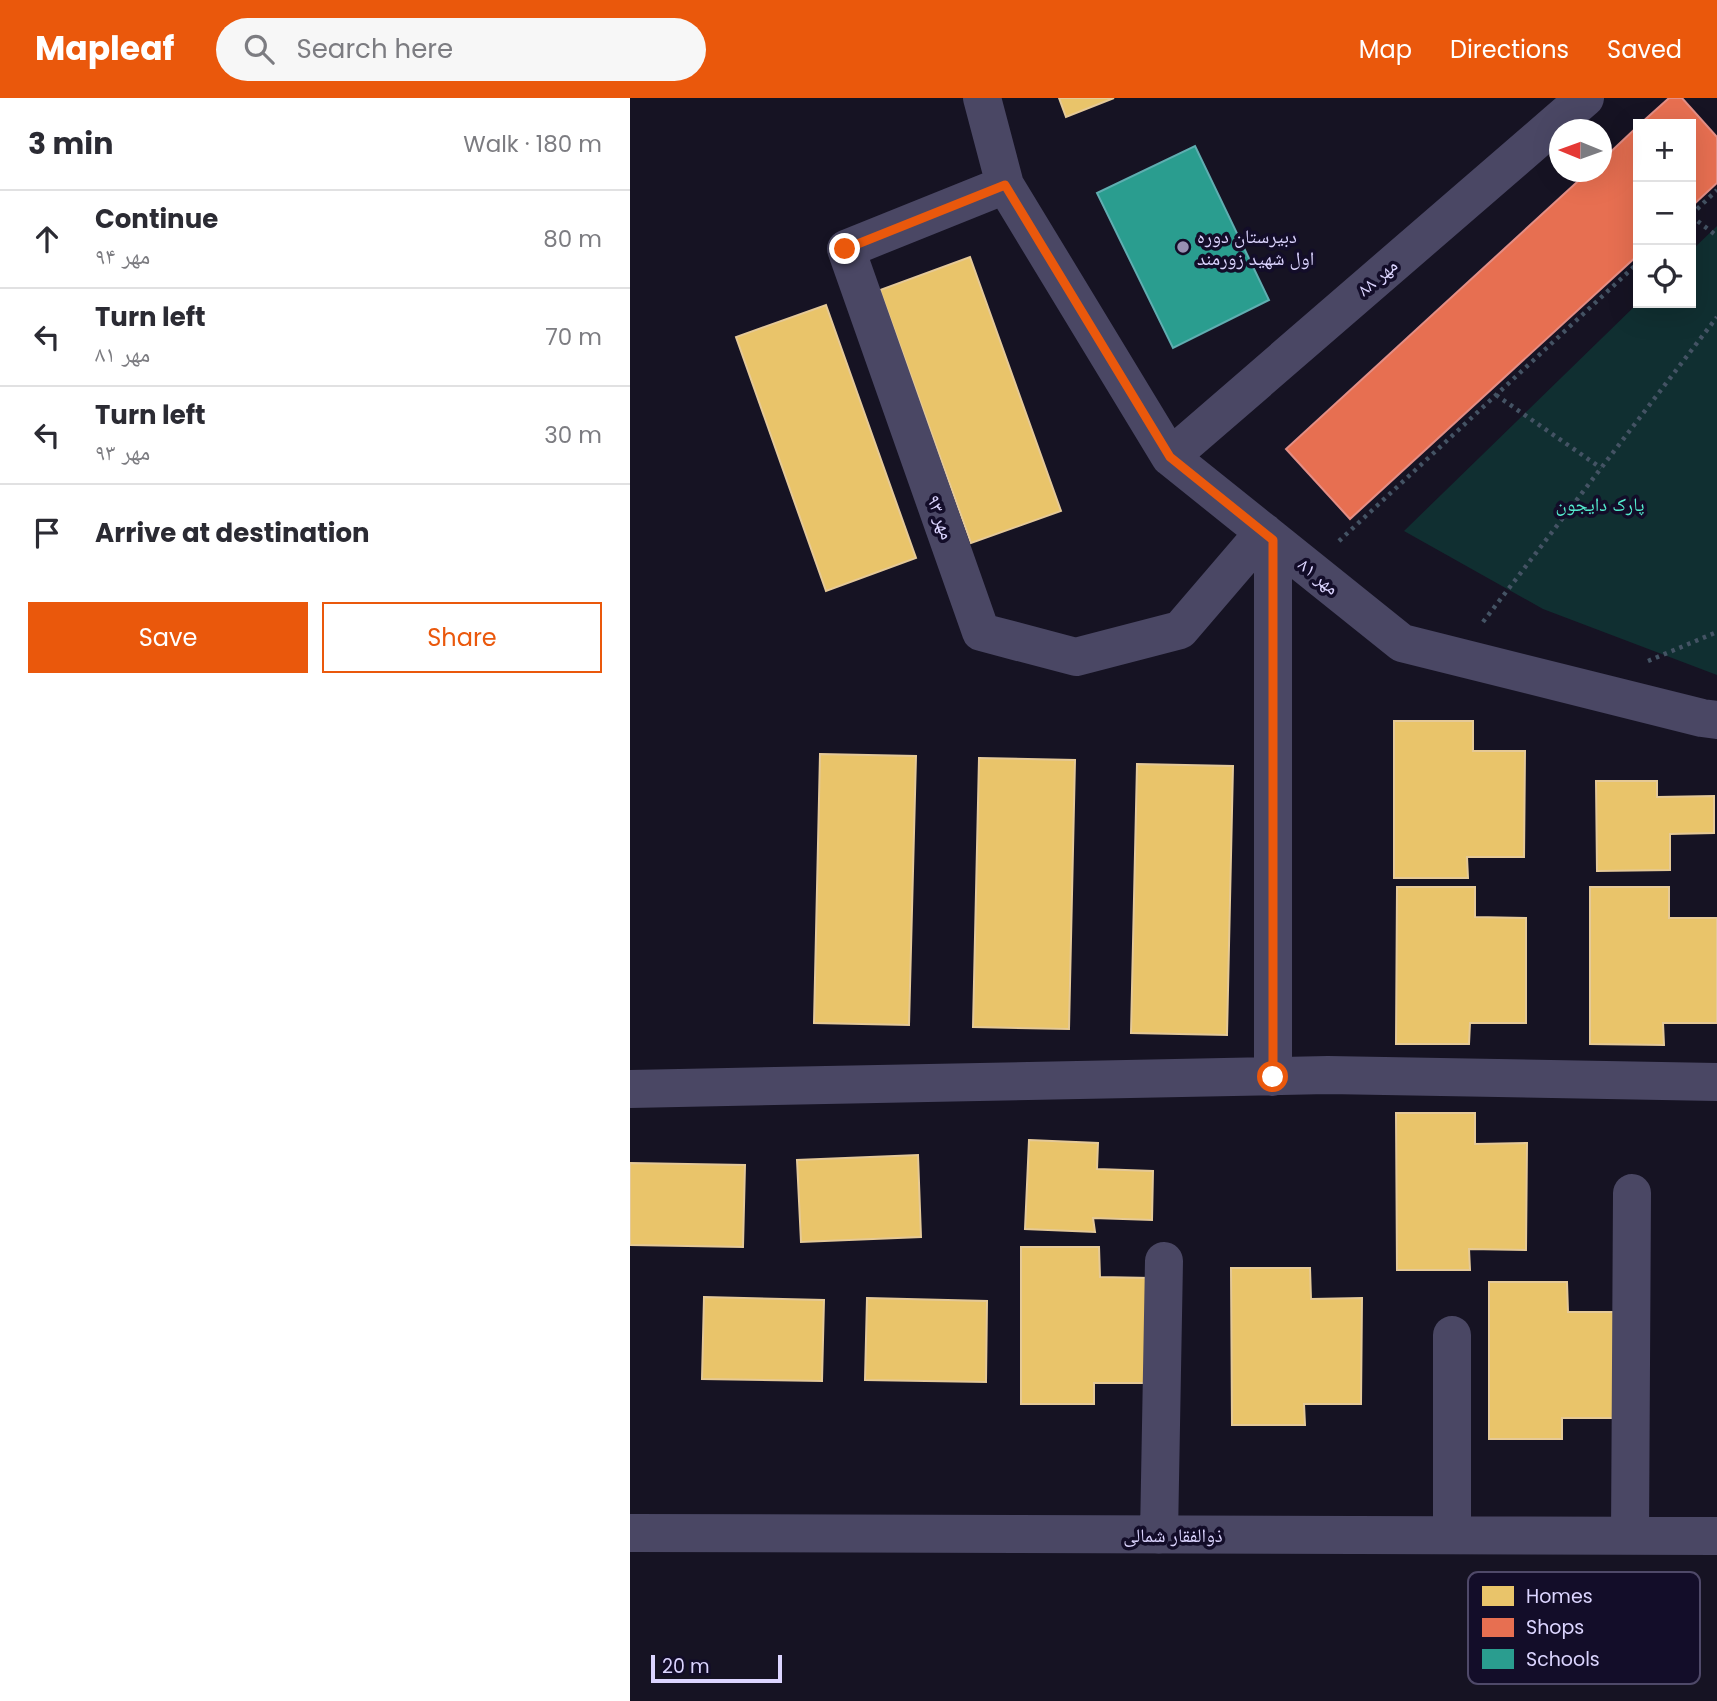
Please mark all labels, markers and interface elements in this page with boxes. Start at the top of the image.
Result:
search box [216,18,706,81]
text: Mapleaf [35,25,174,72]
icon: search [240,30,278,68]
text: Search here [296,31,453,67]
text: Map [1359,33,1412,66]
text: Directions [1450,33,1569,66]
text: Saved [1607,33,1682,66]
north arrow [1549,119,1612,182]
map controls [1633,119,1696,308]
button: + [1633,119,1696,182]
text: 3 min [28,122,113,165]
text: Walk · 180 m [463,128,602,160]
button: − [1633,182,1696,245]
text: Continue [95,201,218,237]
icon: ahead [28,220,66,258]
text: 80 m [543,223,602,255]
place label: دبیرستان دوره اول شهید زورمند [1197,223,1314,272]
route end [829,233,860,264]
marker: دبیرستان دوره اول شهید زورمند [1175,239,1191,255]
text: مهر ۹۴ [95,240,150,272]
button: locate [1633,245,1696,308]
street label: مهر ۸۸ [1351,252,1403,303]
text: Turn left [95,299,206,335]
icon: left [28,318,66,356]
text: 70 m [545,321,602,353]
text: مهر ۸۱ [95,338,150,370]
text: Turn left [95,397,206,433]
icon: left [28,416,66,454]
text: 30 m [544,419,602,451]
text: مهر ۹۳ [95,436,150,468]
street label: مهر ۹۳ [920,491,961,543]
park label: پارک دایجون [1555,491,1645,518]
icon: arrive [28,514,66,552]
text: Arrive at destination [95,515,370,551]
street label: مهر ۸۱ [1292,552,1345,601]
button: Save [28,602,308,673]
button: Share [322,602,602,673]
route start [1257,1061,1288,1092]
street label: ذوالفقار شمالی [1123,1522,1223,1549]
legend [1468,1572,1700,1684]
text: Homes [1526,1583,1593,1610]
text: Shops [1526,1614,1584,1641]
text: Schools [1526,1646,1600,1673]
scale bar [651,1652,782,1684]
text: 20 m [662,1653,710,1680]

